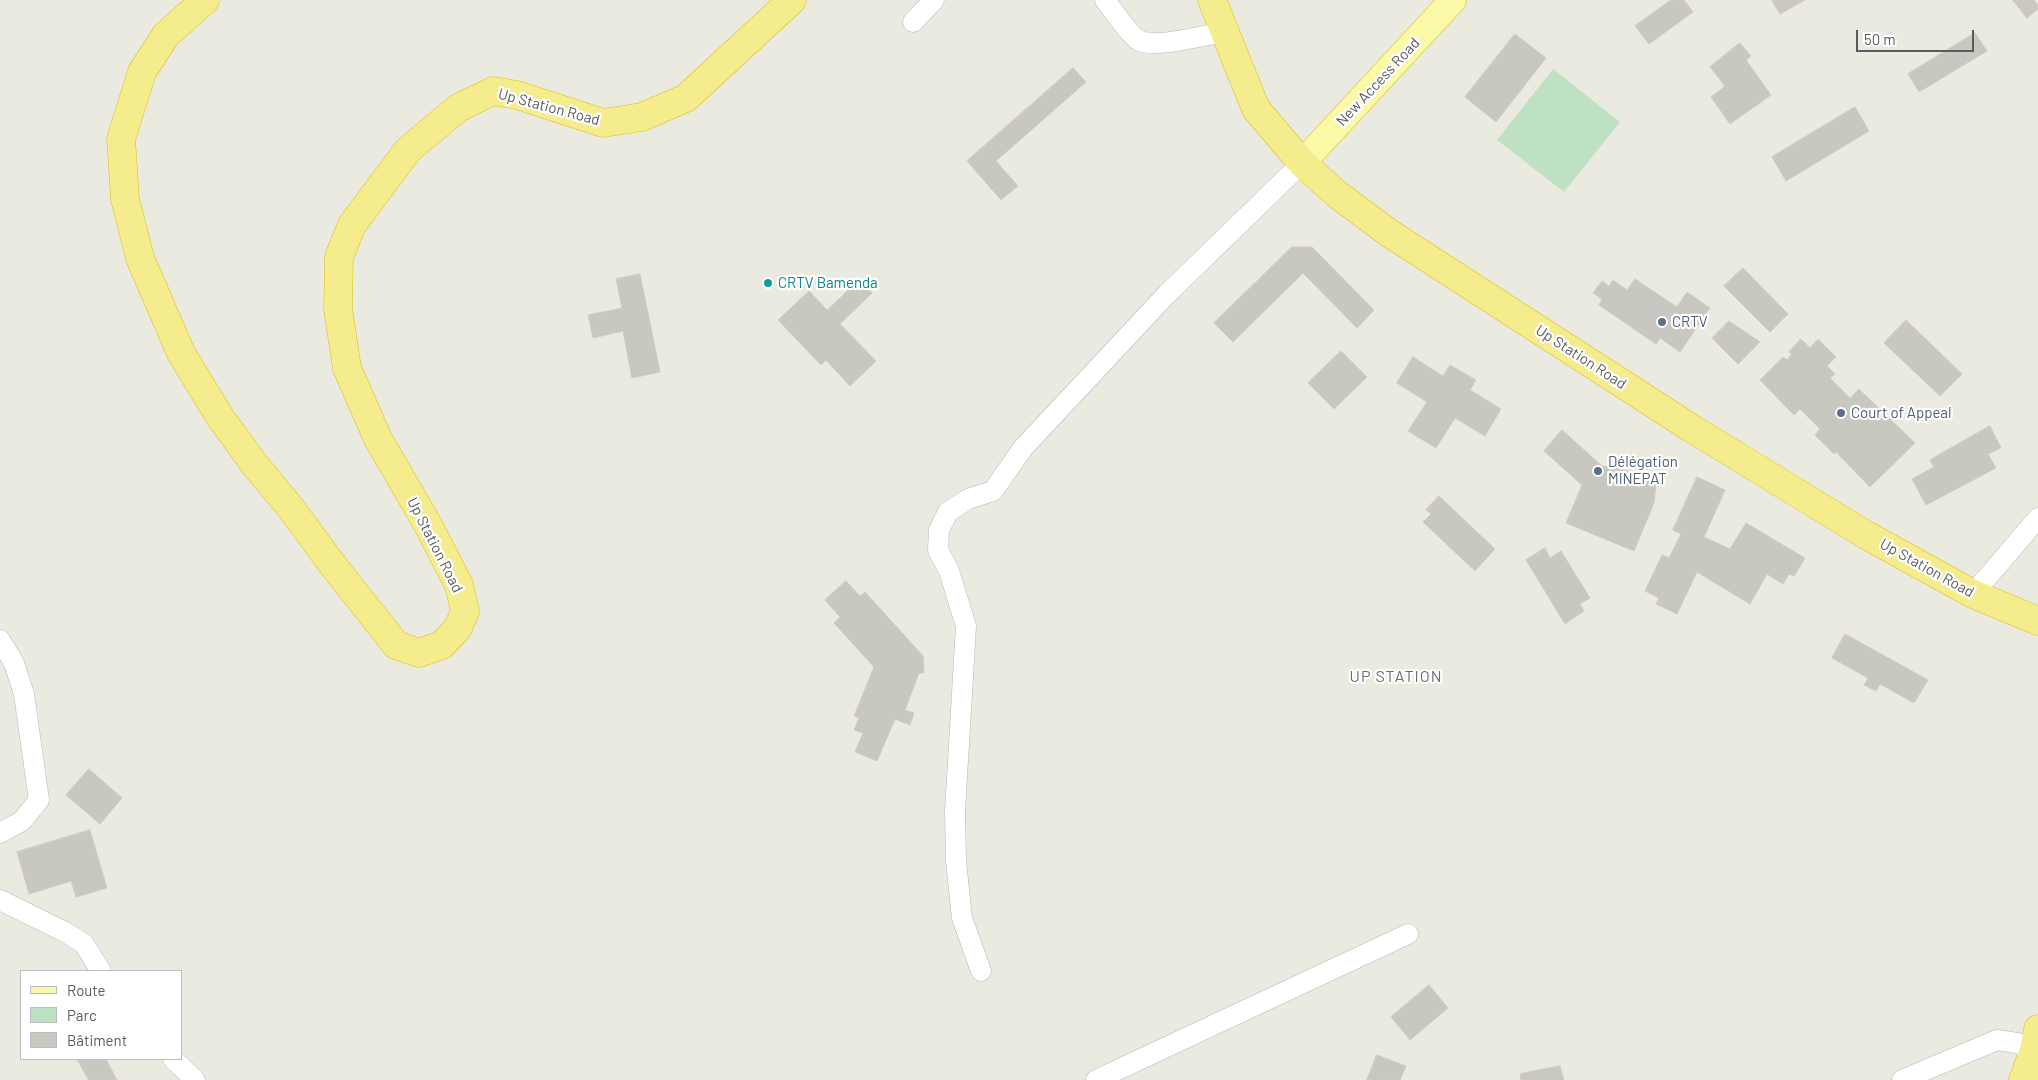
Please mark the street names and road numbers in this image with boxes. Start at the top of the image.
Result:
street label: New Access Road [1332,34,1424,130]
street label: Up Station Road [496,85,602,129]
street label: Up Station Road [1532,321,1630,393]
street label: Up Station Road [403,494,467,596]
street label: Up Station Road [1877,535,1977,601]

